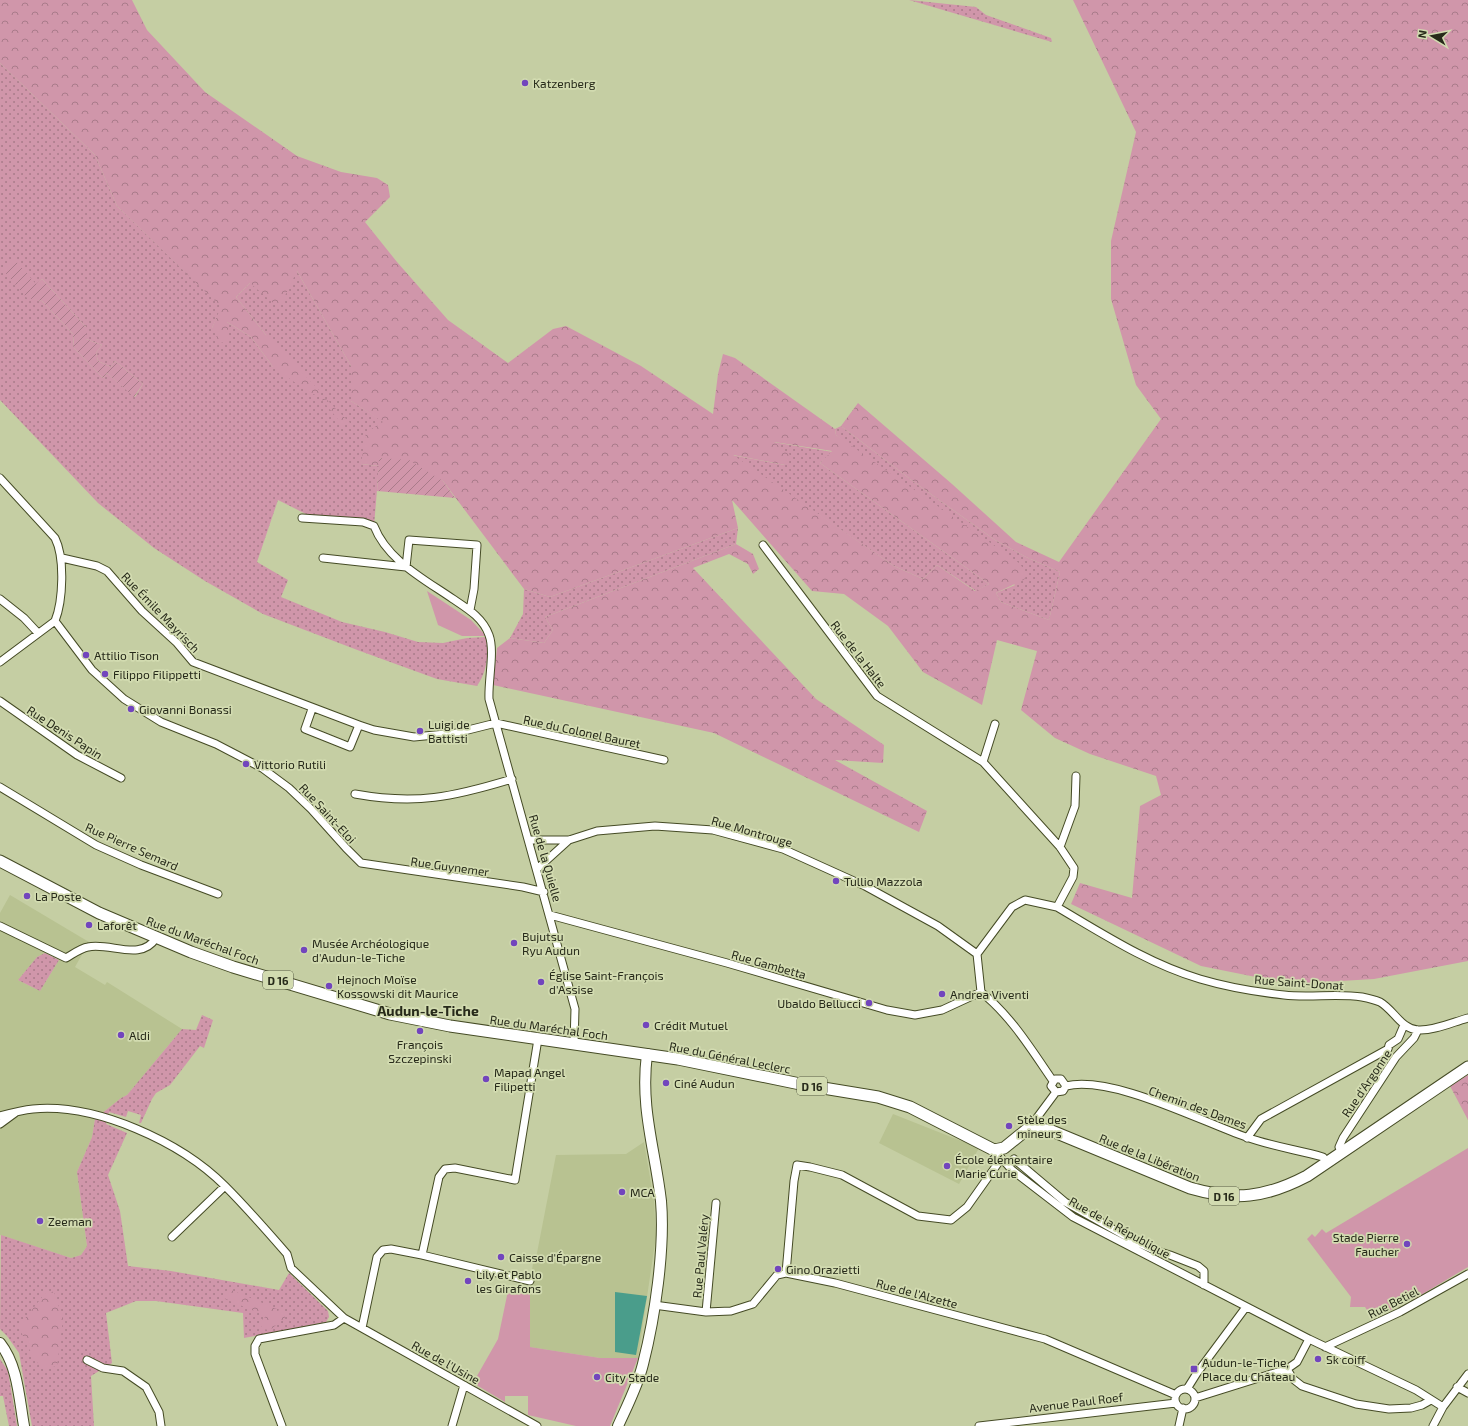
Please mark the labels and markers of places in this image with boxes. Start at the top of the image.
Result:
place label: Katzenberg [533,76,596,90]
marker: Katzenberg [520,78,530,88]
place label: Attilio Tison [94,648,159,662]
marker: Attilio Tison [81,650,91,660]
place label: Filippo Filippetti [113,667,201,681]
marker: Filippo Filippetti [100,669,110,679]
place label: Giovanni Bonassi [139,702,232,716]
marker: Giovanni Bonassi [126,704,136,714]
place label: Luigi de Battisti [428,717,470,745]
marker: Luigi de Battisti [415,726,425,736]
place label: Vittorio Rutili [254,757,326,771]
marker: Vittorio Rutili [241,759,251,769]
place label: Tullio Mazzola [844,874,923,888]
marker: Tullio Mazzola [831,876,841,886]
place label: La Poste [35,889,81,903]
marker: La Poste [22,891,32,901]
place label: Laforêt [97,918,137,932]
marker: Laforêt [84,920,94,930]
place label: Bujutsu Ryu Audun [522,929,580,957]
place label: Musée Archéologique d'Audun-le-Tiche [312,936,429,964]
marker: Bujutsu Ryu Audun [509,938,519,948]
marker: Musée Archéologique d'Audun-le-Tiche [299,945,309,955]
place label: Église Saint-François d'Assise [549,968,664,996]
place label: Hejnoch Moïse Kossowski dit Maurice [337,972,459,1000]
marker: Église Saint-François d'Assise [536,977,546,987]
marker: Hejnoch Moïse Kossowski dit Maurice [324,981,334,991]
place label: Andrea Viventi [950,987,1029,1001]
marker: Andrea Viventi [937,989,947,999]
place label: Ubaldo Bellucci [777,996,861,1010]
marker: Ubaldo Bellucci [864,998,874,1008]
place label: Crédit Mutuel [654,1018,728,1032]
marker: Crédit Mutuel [641,1020,651,1030]
marker: François Szczepinski [415,1026,425,1036]
place label: Aldi [129,1028,150,1042]
marker: Aldi [116,1030,126,1040]
place label: François Szczepinski [388,1037,452,1065]
place label: Mapad Angel Filipetti [494,1065,565,1093]
marker: Mapad Angel Filipetti [481,1074,491,1084]
place label: Ciné Audun [674,1076,735,1090]
marker: Ciné Audun [661,1078,671,1088]
place label: Stèle des mineurs [1017,1112,1067,1140]
marker: Stèle des mineurs [1004,1121,1014,1131]
place label: École élémentaire Marie Curie [955,1152,1053,1180]
marker: École élémentaire Marie Curie [942,1161,952,1171]
place label: MCA [630,1185,655,1199]
marker: MCA [617,1187,627,1197]
place label: Zeeman [48,1214,92,1228]
marker: Zeeman [35,1216,45,1226]
place label: Stade Pierre Faucher [1333,1230,1399,1258]
marker: Stade Pierre Faucher [1402,1239,1412,1249]
place label: Caisse d'Épargne [509,1250,601,1264]
marker: Caisse d'Épargne [496,1252,506,1262]
place label: Gino Orazietti [786,1262,860,1276]
marker: Gino Orazietti [773,1264,783,1274]
place label: Lily et Pablo les Girafons [476,1267,542,1295]
marker: Lily et Pablo les Girafons [463,1276,473,1286]
place label: Sk coiff [1326,1352,1366,1366]
marker: Sk coiff [1313,1354,1323,1364]
place label: Audun-le-Tiche, Place du Château [1202,1355,1295,1383]
marker: Audun-le-Tiche, Place du Château [1189,1364,1199,1374]
place label: City Stade [605,1370,659,1384]
marker: City Stade [592,1372,602,1382]

